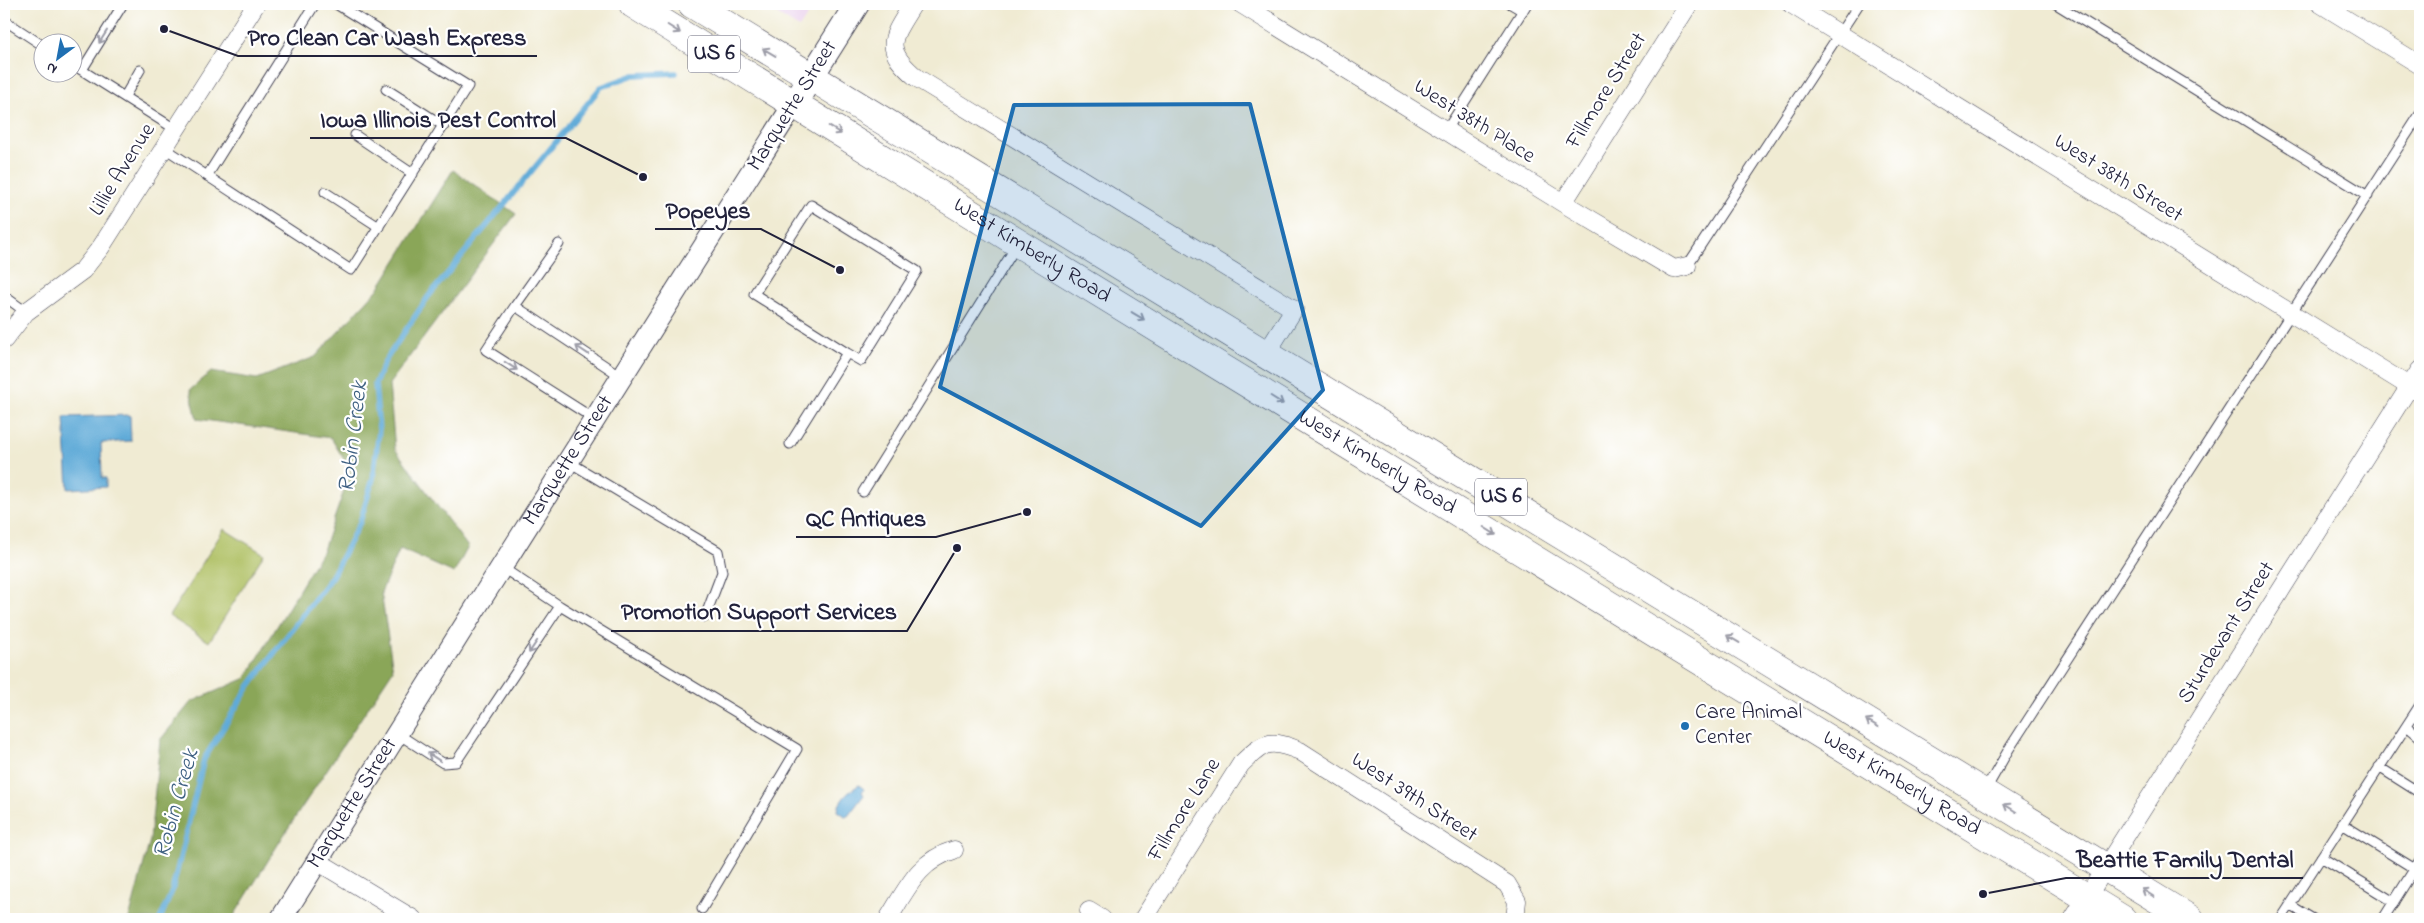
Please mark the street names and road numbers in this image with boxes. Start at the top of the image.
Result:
street label: Fillmore Street [1558,26,1656,156]
street label: Marquette Street [740,34,846,178]
road number: US 6 [688,36,740,72]
street label: West 38th Place [1407,72,1541,172]
street label: Lillie Avenue [82,117,164,223]
street label: West 38th Street [2047,126,2189,232]
street label: West Kimberly Road [946,190,1117,312]
street label: Marquette Street [515,389,622,532]
street label: West Kimberly Road [1292,402,1462,524]
road number: US 6 [1475,478,1527,516]
street label: Sturdevant Street [2170,555,2284,710]
street label: West Kimberly Road [1816,723,1987,845]
street label: Marquette Street [300,731,406,875]
street label: West 39th Street [1344,745,1484,851]
street label: Fillmore Lane [1140,752,1230,869]

